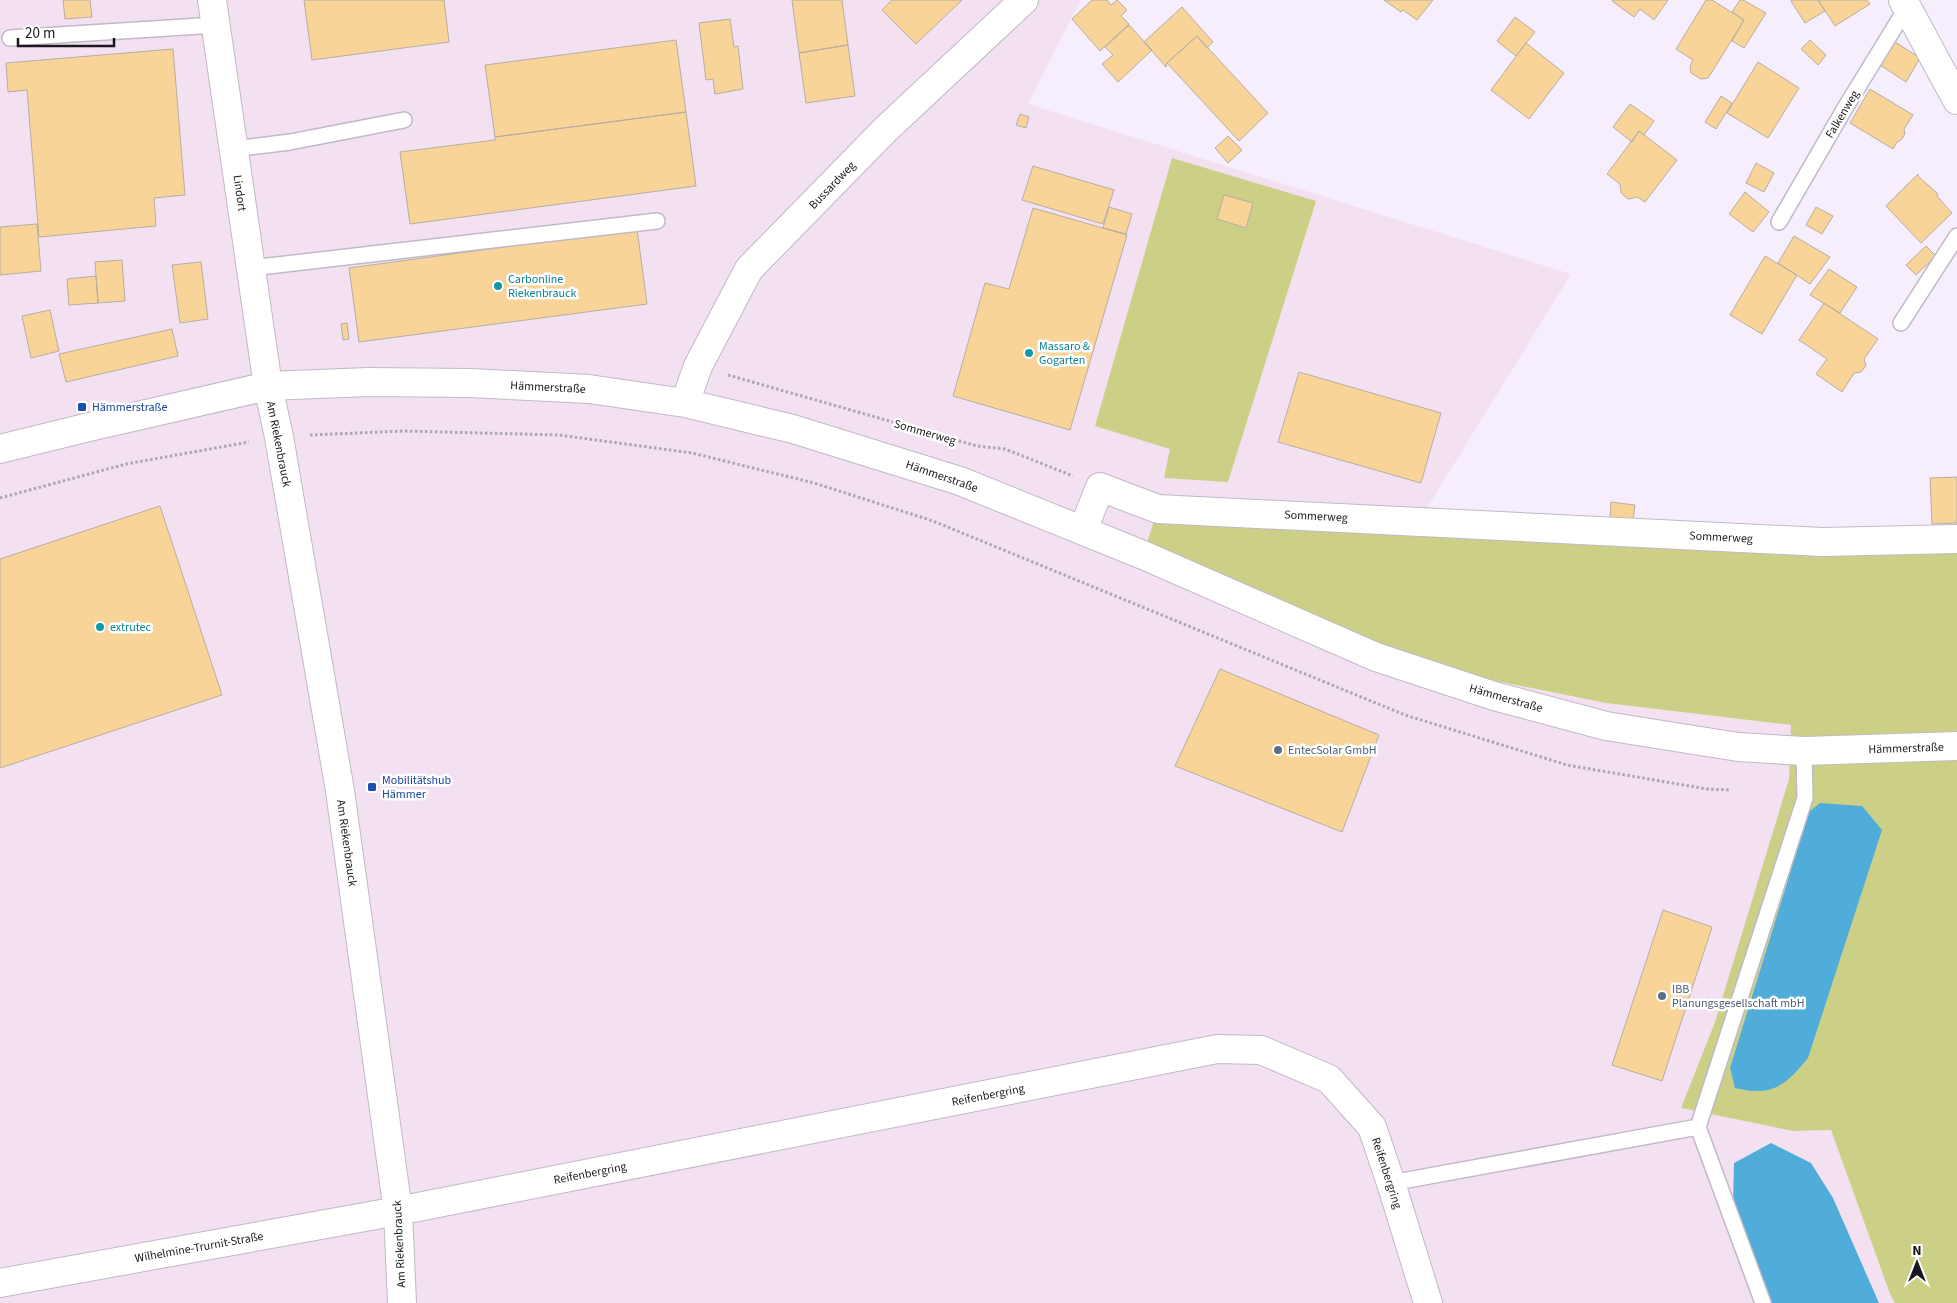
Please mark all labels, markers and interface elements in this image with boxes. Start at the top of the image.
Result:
scale bar [18,15,114,47]
text: 20 m [25,23,55,44]
street label: Falkenweg [1821,87,1863,141]
street label: Bussardweg [805,158,860,213]
street label: Lindort [229,174,250,212]
place label: Carbonline Riekenbrauck [508,271,577,302]
marker: Carbonline Riekenbrauck [492,280,504,292]
place label: Massaro & Gogarten [1039,338,1091,369]
marker: Massaro & Gogarten [1023,347,1035,359]
street label: Hämmerstraße [510,377,586,398]
place label: Hämmerstraße [92,399,168,416]
street label: Am Riekenbrauck [262,400,295,489]
marker: Hämmerstraße [76,401,88,413]
street label: Sommerweg [892,416,958,449]
street label: Hämmerstraße [903,456,980,497]
street label: Sommerweg [1284,506,1348,527]
street label: Sommerweg [1689,527,1753,548]
place label: extrutec [110,619,152,636]
marker: extrutec [94,621,106,633]
street label: Hämmerstraße [1467,680,1545,717]
street label: Hämmerstraße [1868,739,1944,758]
place label: EntecSolar GmbH [1288,742,1377,759]
marker: EntecSolar GmbH [1272,744,1284,756]
place label: Mobilitätshub Hämmer [382,772,452,803]
marker: Mobilitätshub Hämmer [366,781,378,793]
street label: Am Riekenbrauck [332,799,361,888]
place label: IBB Planungsgesellschaft mbH [1672,981,1805,1012]
marker: IBB Planungsgesellschaft mbH [1656,990,1668,1002]
street label: Reifenbergring [950,1080,1026,1111]
street label: Reifenbergring [1367,1135,1406,1211]
street label: Reifenbergring [552,1158,628,1189]
street label: Am Riekenbrauck [389,1200,410,1288]
street label: Wilhelmine-Trurnit-Straße [134,1228,265,1267]
north arrow [1892,1238,1942,1288]
text: N [1912,1241,1922,1261]

